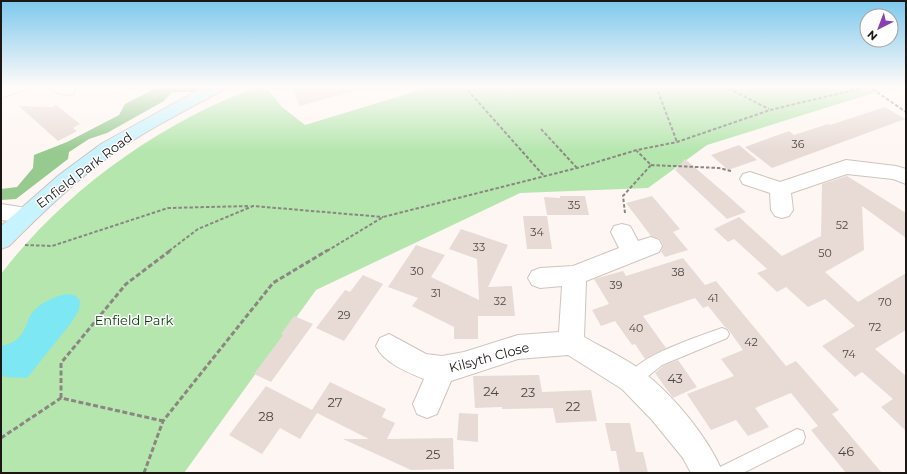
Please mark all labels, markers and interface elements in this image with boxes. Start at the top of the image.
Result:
north arrow [859,8,899,48]
text: N [864,27,880,44]
street label: Enfield Park Road [33,129,135,211]
house number: 36 [792,137,805,151]
house number: 35 [568,198,580,212]
house number: 52 [836,218,848,232]
house number: 34 [530,225,544,239]
house number: 33 [473,240,485,254]
house number: 50 [818,246,832,260]
house number: 30 [410,264,424,278]
house number: 38 [671,265,685,279]
house number: 39 [610,278,623,292]
house number: 31 [431,286,441,300]
house number: 41 [708,291,718,305]
house number: 32 [494,294,506,308]
house number: 70 [878,295,892,309]
house number: 29 [338,308,351,322]
park label: Enfield Park [95,312,174,328]
house number: 72 [869,320,881,334]
house number: 40 [629,321,643,335]
house number: 42 [744,335,758,349]
street label: Kilsyth Close [447,339,531,375]
house number: 74 [842,347,856,361]
house number: 43 [667,370,683,386]
house number: 24 [483,383,499,399]
house number: 23 [521,384,535,400]
house number: 27 [327,394,343,410]
house number: 22 [566,398,580,414]
house number: 28 [258,408,274,424]
house number: 46 [838,443,854,459]
house number: 25 [426,446,440,462]

